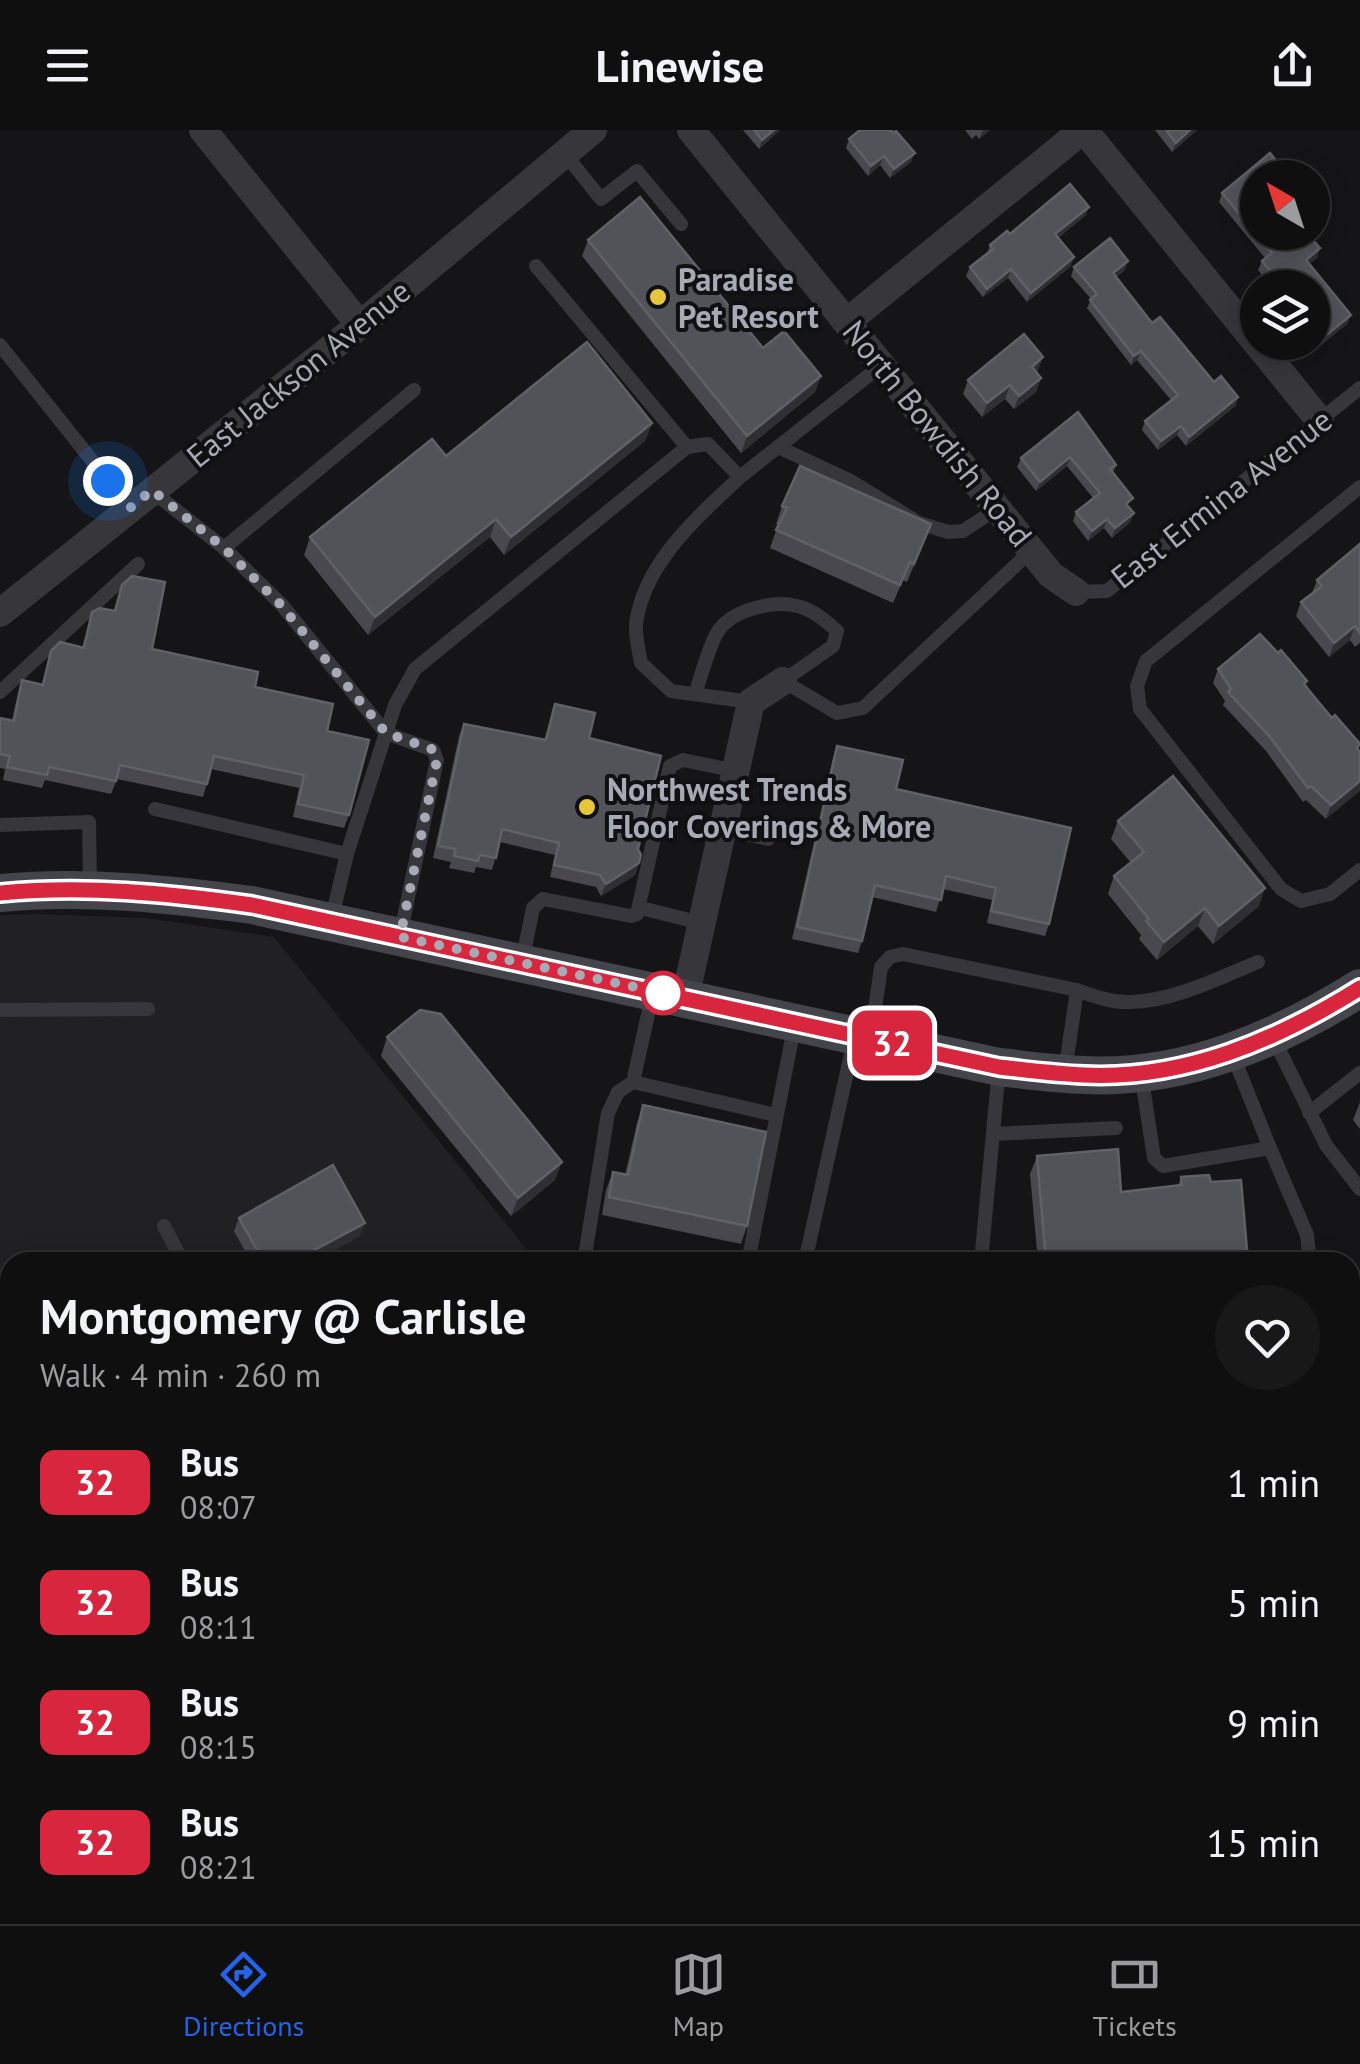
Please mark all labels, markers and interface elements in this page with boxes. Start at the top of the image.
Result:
text: Linewise [596,36,764,94]
icon: menu [40,38,95,93]
icon: share [1265,38,1320,93]
north arrow [1240,160,1330,250]
map controls [1240,160,1330,360]
place label: Paradise Pet Resort [678,258,820,337]
street label: East Jackson Avenue [177,270,419,476]
button: layers [1240,270,1330,360]
marker: Paradise Pet Resort [647,286,669,308]
street label: North Bowdish Road [834,311,1042,555]
street label: East Ermina Avenue [1102,399,1340,597]
your location [83,456,133,506]
place label: Northwest Trends Floor Coverings & More [607,768,931,847]
marker: Northwest Trends Floor Coverings & More [576,796,598,818]
unlabelled marker [642,972,684,1014]
line badge: 32 [847,1010,937,1076]
text: 32 [872,1020,912,1066]
text: Montgomery @ Carlisle [40,1285,527,1347]
button: heart [1215,1285,1320,1390]
text: Walk · 4 min · 260 m [40,1354,321,1396]
text: Bus [180,1437,239,1486]
text: 1 min [1227,1458,1320,1507]
text: 32 [75,1459,115,1505]
text: 08:07 [180,1486,257,1528]
text: Bus [180,1557,239,1606]
text: 5 min [1227,1578,1320,1627]
text: 32 [75,1579,115,1625]
text: 08:11 [180,1606,257,1648]
text: Bus [180,1677,239,1726]
text: 9 min [1227,1698,1320,1747]
text: 32 [75,1699,115,1745]
text: 08:15 [180,1726,257,1768]
text: Bus [180,1797,239,1846]
text: 15 min [1207,1818,1320,1867]
text: 32 [75,1819,115,1865]
text: 08:21 [180,1846,257,1888]
tab: Directions [183,1947,304,2044]
tab: Map [671,1947,726,2044]
tab: Tickets [1092,1947,1177,2044]

